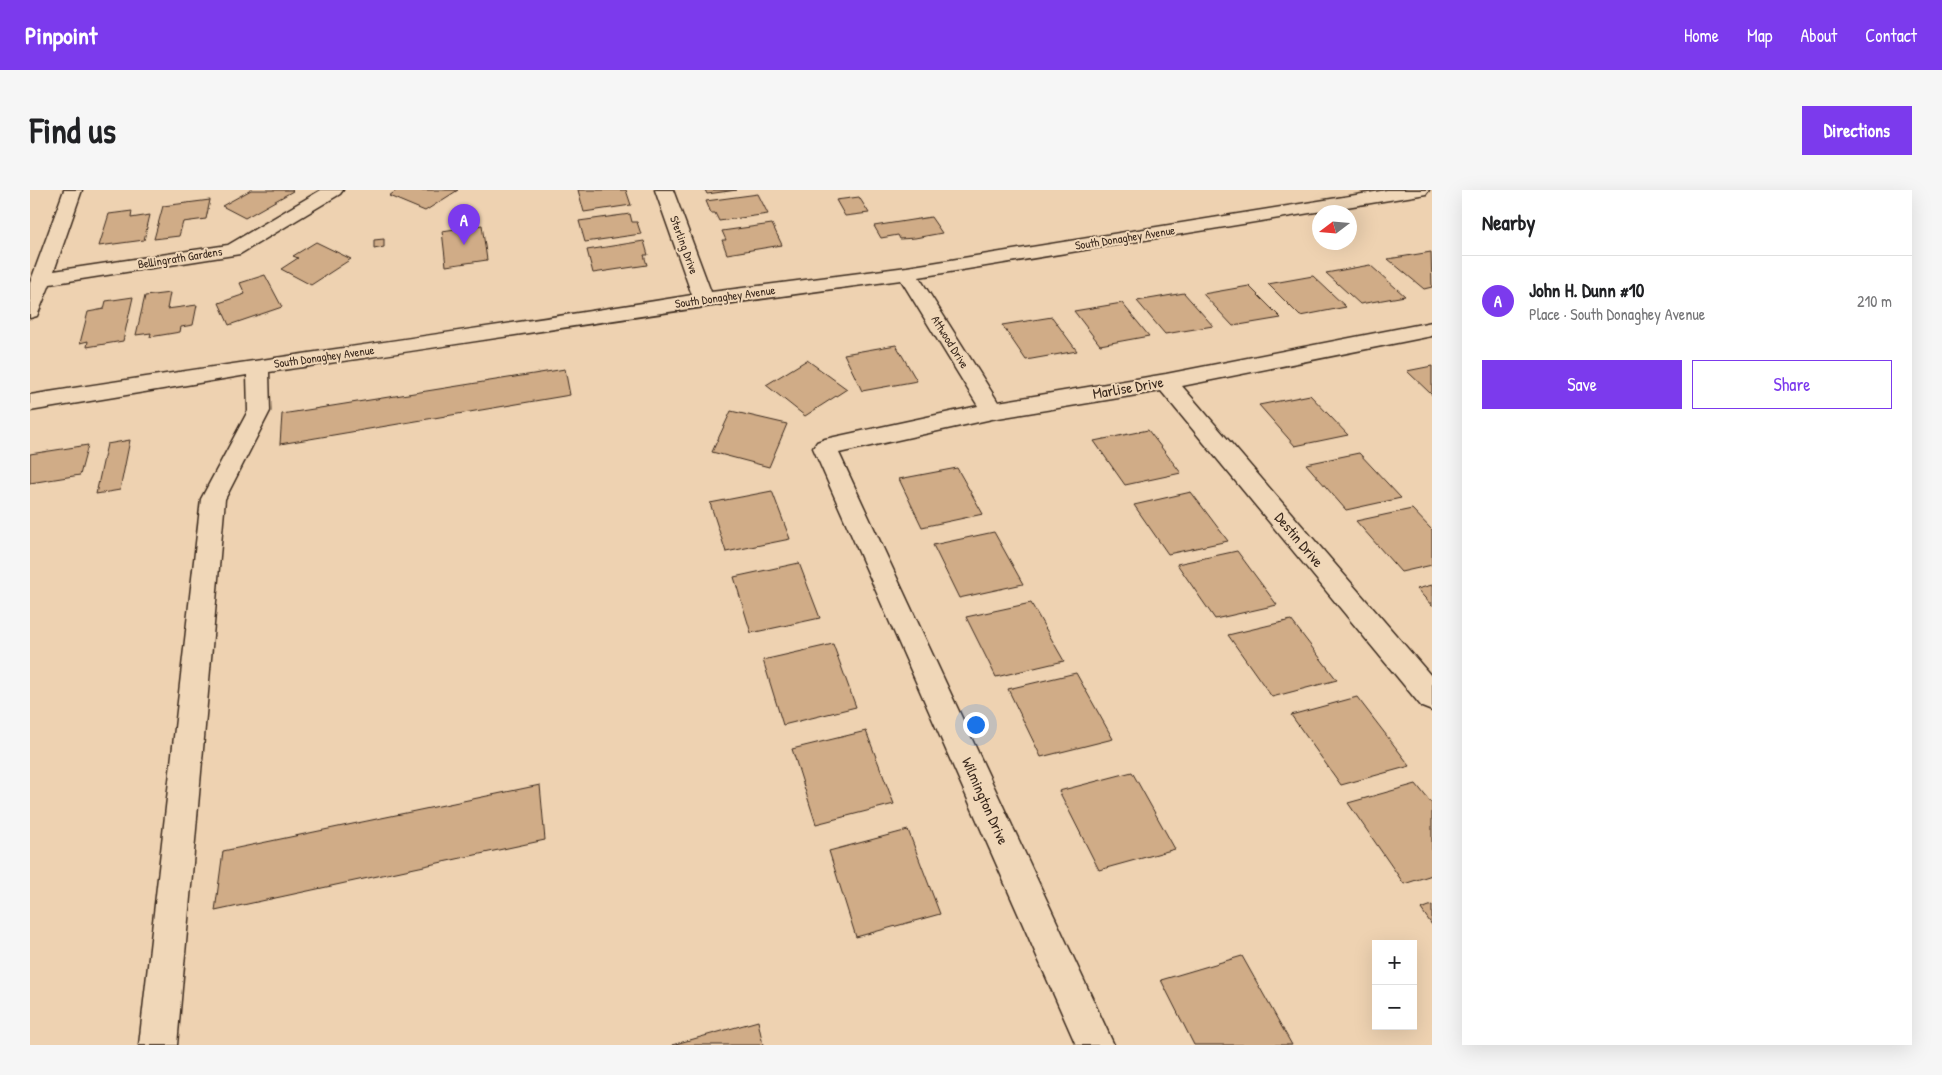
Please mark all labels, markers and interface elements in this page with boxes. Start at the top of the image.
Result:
text: Pinpoint [25,19,97,51]
text: Home [1684,23,1719,48]
text: Map [1747,23,1772,48]
text: About [1800,23,1837,48]
text: Contact [1865,23,1917,48]
button: Directions [1802,106,1912,155]
text: Find us [30,107,116,154]
pin: A [448,204,480,245]
north arrow [1312,205,1357,250]
text: Nearby [1482,208,1535,237]
street label: Sterling Drive [666,213,703,277]
street label: South Donaghey Avenue [1074,221,1176,254]
street label: Bellingrath Gardens [136,242,224,273]
text: John H. Dunn #10 [1529,277,1644,303]
street label: South Donaghey Avenue [674,281,776,312]
text: A [1494,290,1502,312]
text: 210 m [1857,290,1892,312]
text: Place · South Donaghey Avenue [1529,303,1705,325]
street label: Attwood Drive [927,312,973,372]
street label: South Donaghey Avenue [273,341,375,372]
button: Save [1482,360,1682,409]
button: Share [1692,360,1892,409]
street label: Marlise Drive [1091,371,1165,404]
street label: Destin Drive [1270,508,1329,572]
your location [963,712,989,738]
street label: Wilmington Drive [957,754,1014,848]
map controls [1372,940,1417,1030]
button: + [1372,940,1417,985]
button: − [1372,985,1417,1030]

